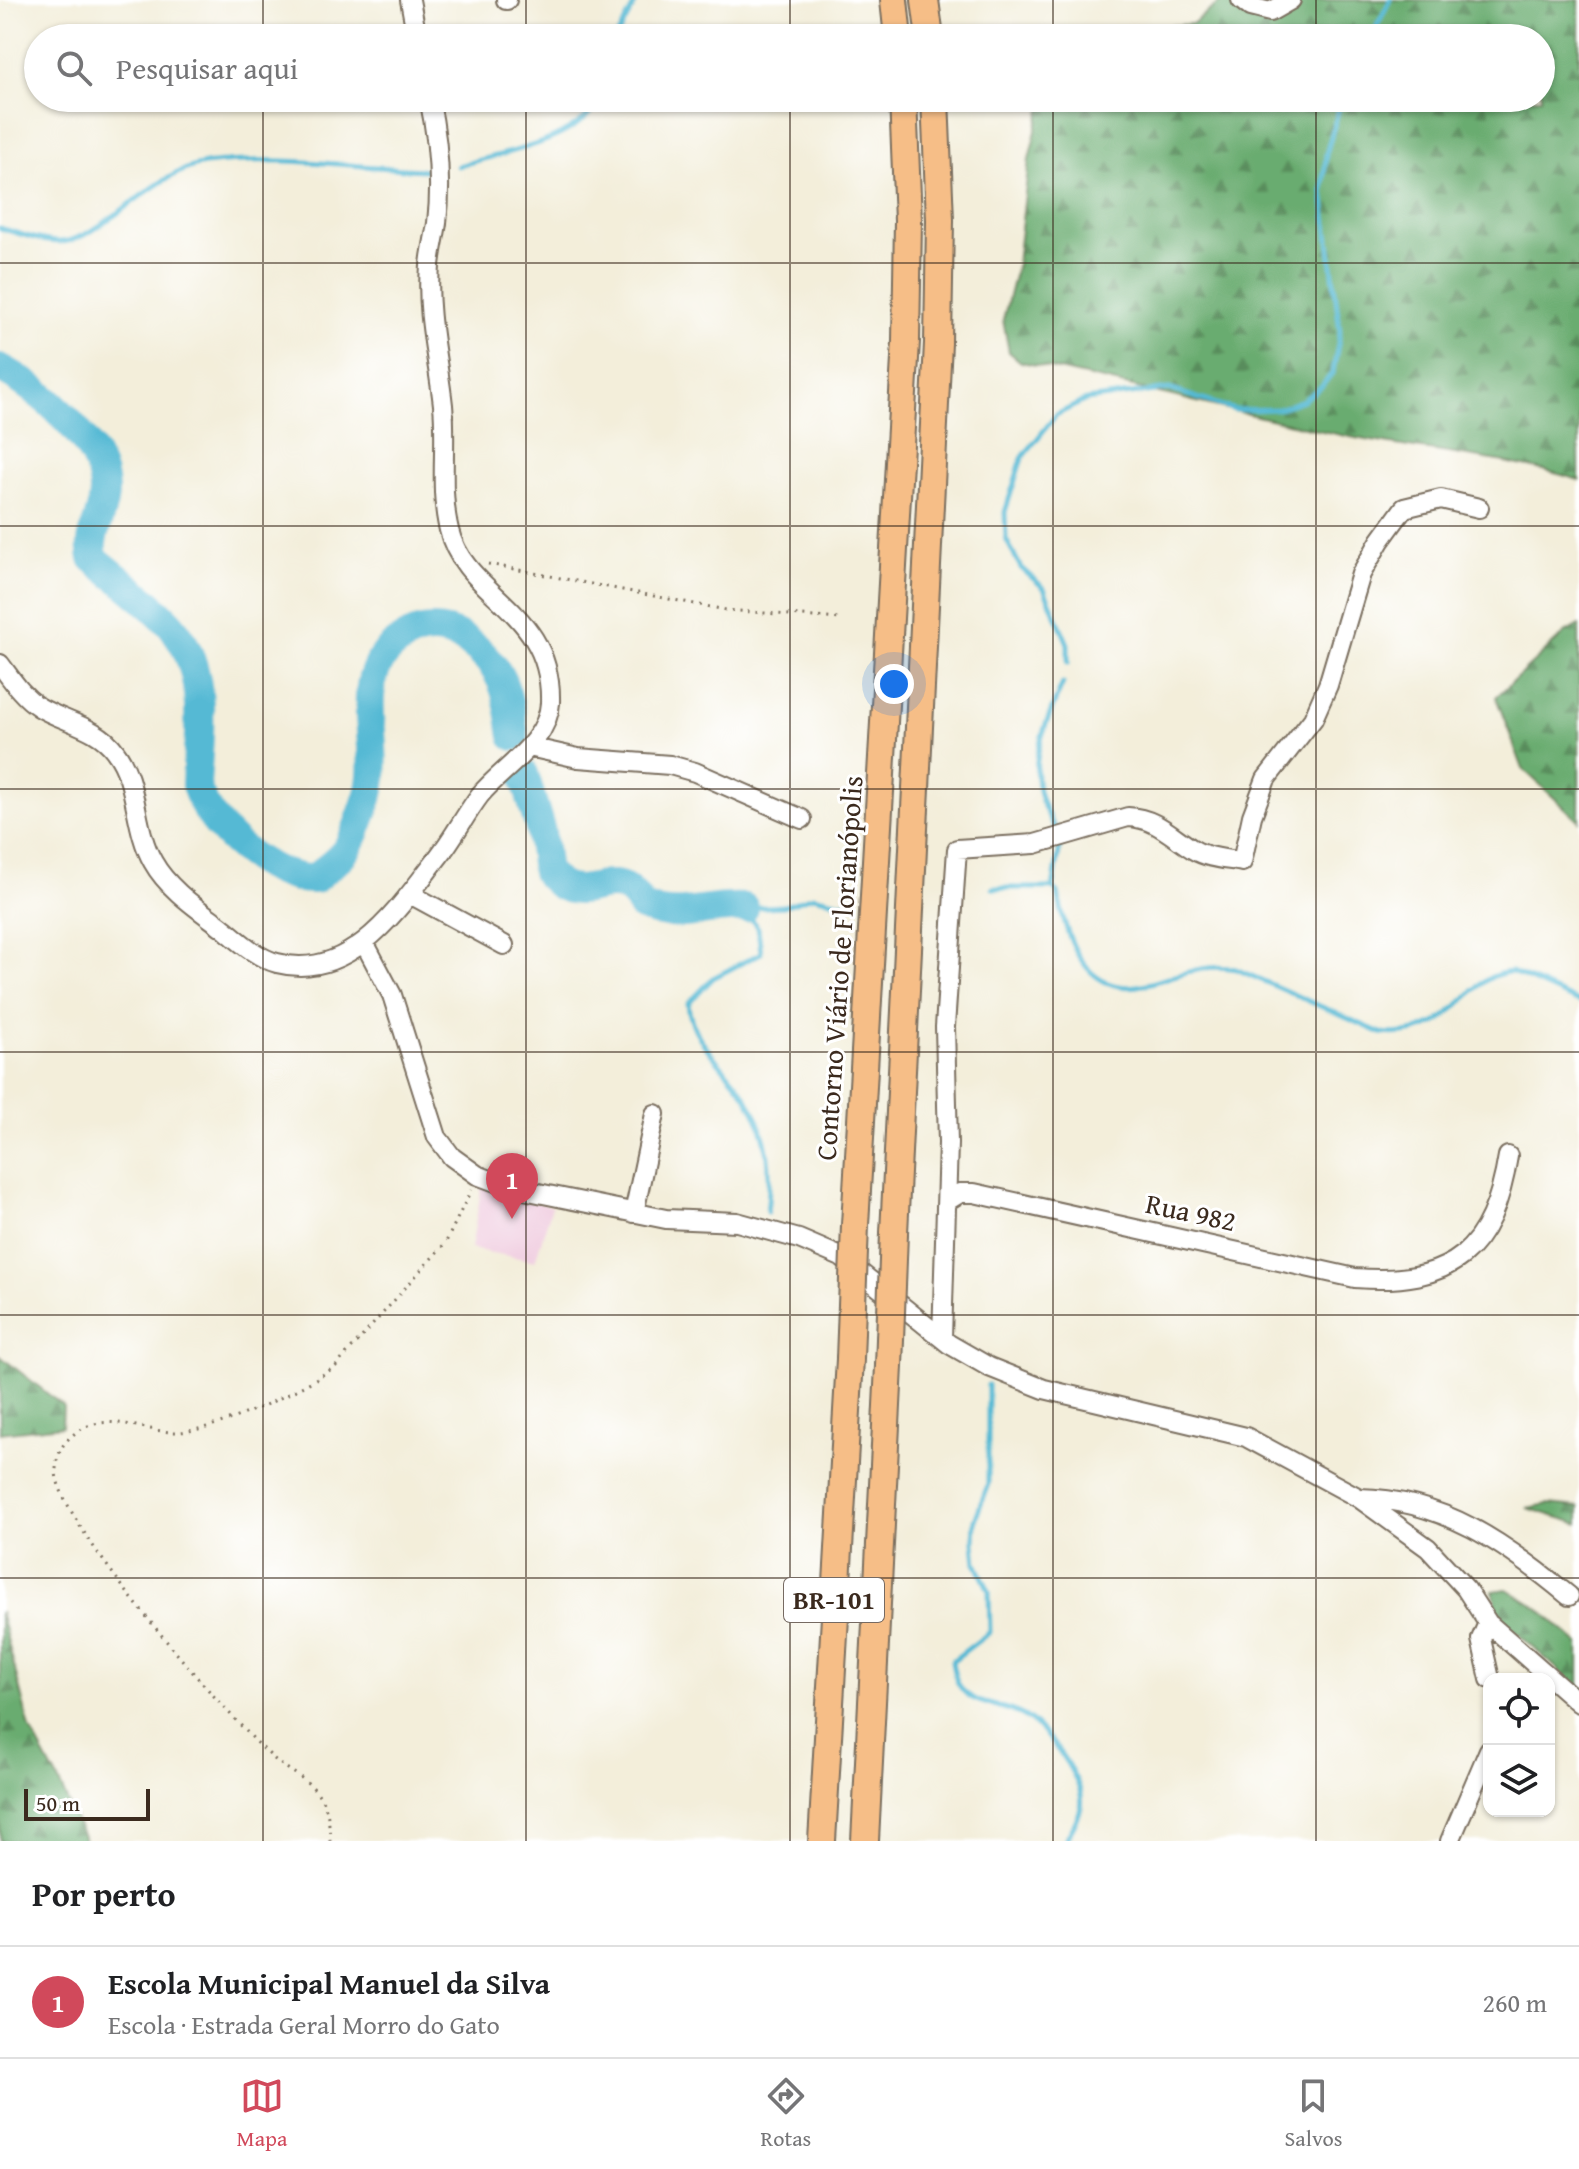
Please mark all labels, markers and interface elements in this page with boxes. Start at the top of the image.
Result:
search box [24,24,1555,112]
icon: search [52,46,96,90]
text: Pesquisar aqui [116,46,298,90]
your location [874,664,914,704]
street label: Contorno Viário de Florianópolis [805,774,872,1162]
pin: 1 [486,1153,538,1219]
street label: Rua 982 [1142,1182,1240,1241]
road number: BR-101 [784,1578,884,1622]
map controls [1483,1673,1555,1817]
button: locate [1483,1673,1555,1745]
button: layers [1483,1745,1555,1817]
scale bar [24,1785,150,1821]
text: 50 m [36,1787,80,1819]
text: Por perto [32,1869,176,1918]
text: Escola Municipal Manuel da Silva [108,1961,550,2005]
text: 1 [51,1983,65,2022]
text: 260 m [1482,1983,1547,2022]
text: Escola · Estrada Geral Morro do Gato [108,2005,500,2044]
tab: Mapa [237,2074,287,2154]
tab: Rotas [761,2074,811,2154]
tab: Salvos [1285,2074,1342,2154]

